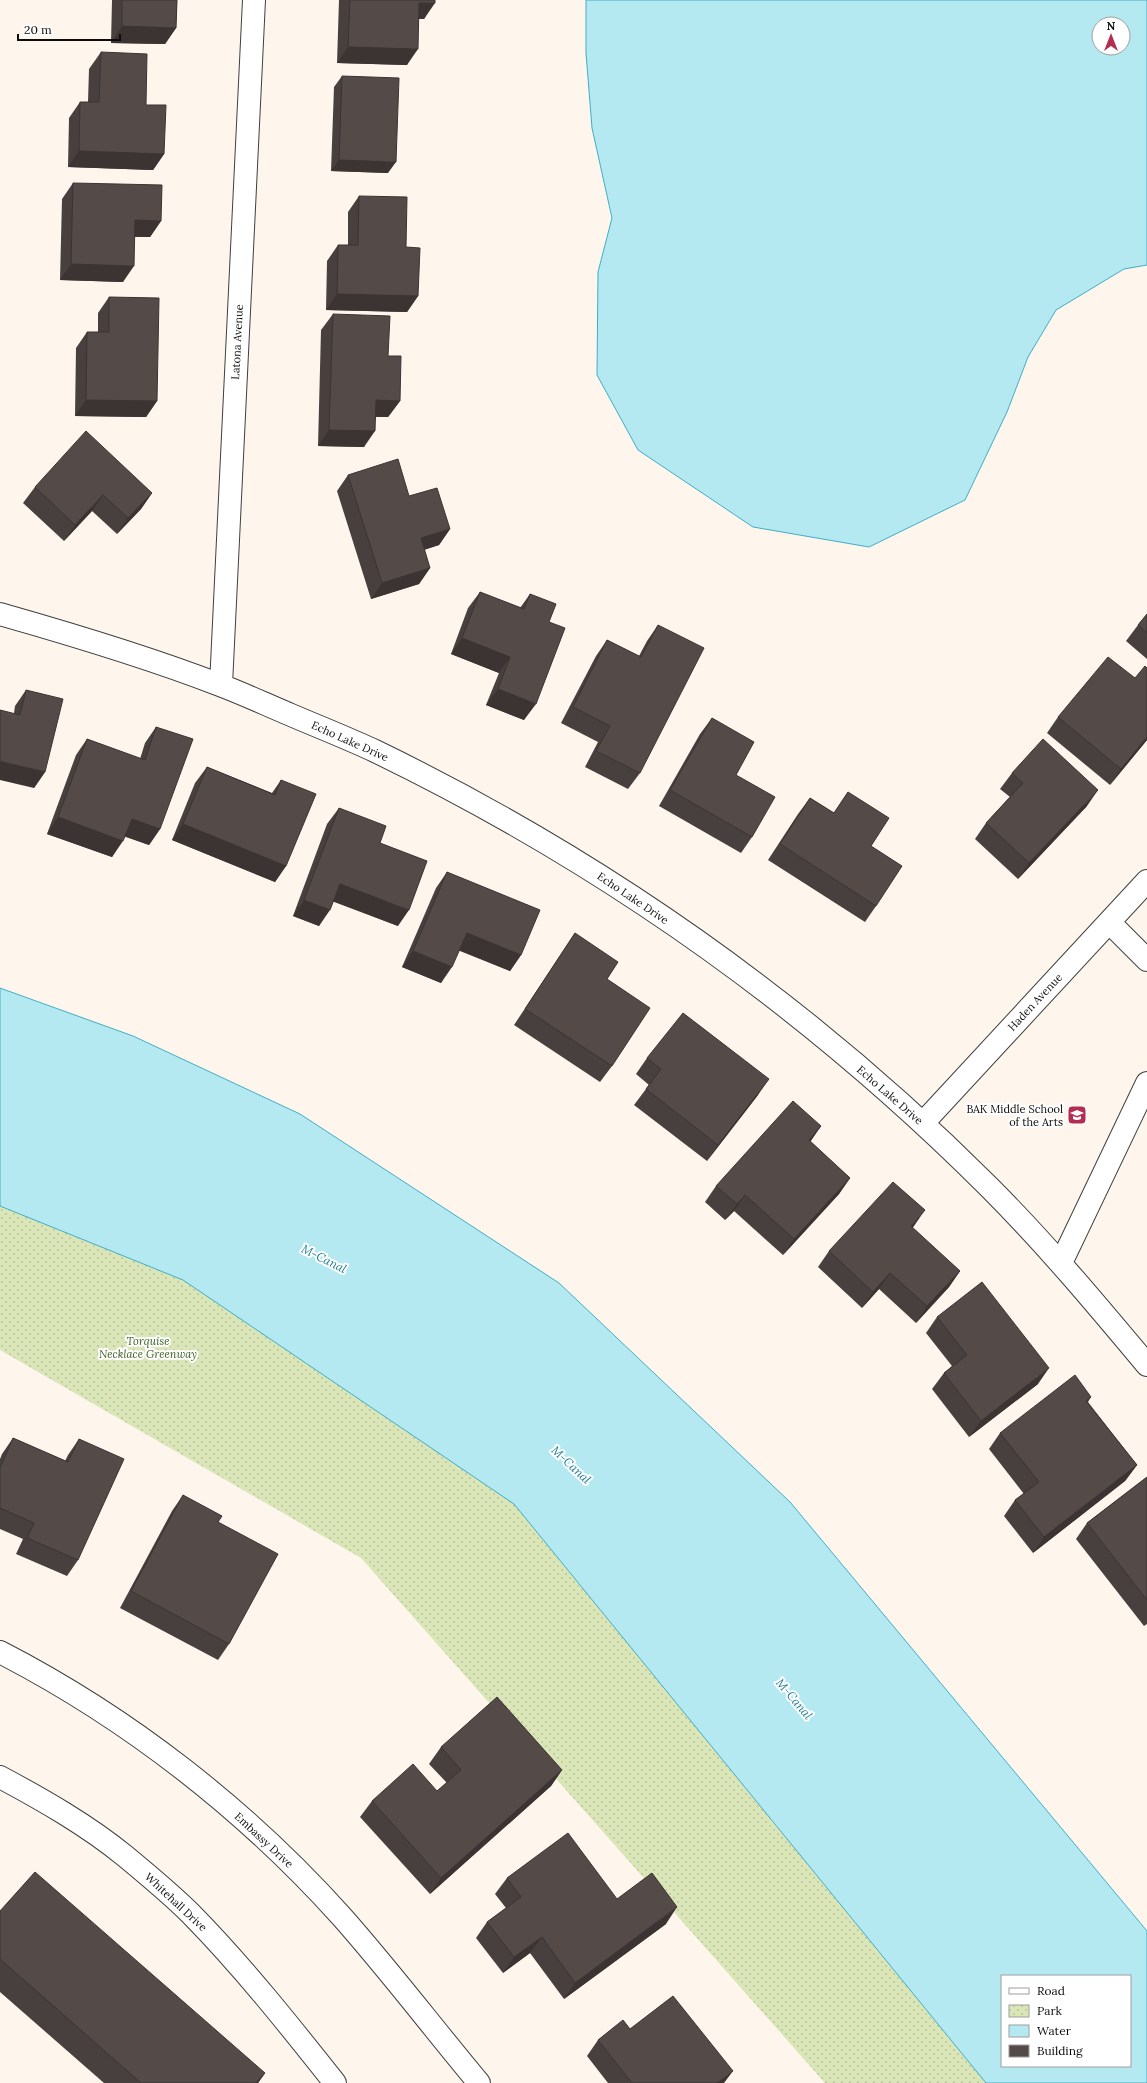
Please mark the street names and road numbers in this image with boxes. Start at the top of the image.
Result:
street label: Latona Avenue [228,304,246,380]
street label: Echo Lake Drive [309,718,391,764]
street label: Echo Lake Drive [595,869,671,927]
street label: Haden Avenue [1005,970,1065,1034]
street label: Echo Lake Drive [854,1062,926,1128]
street label: Embassy Drive [232,1809,296,1871]
street label: Whitehall Drive [142,1870,210,1934]

